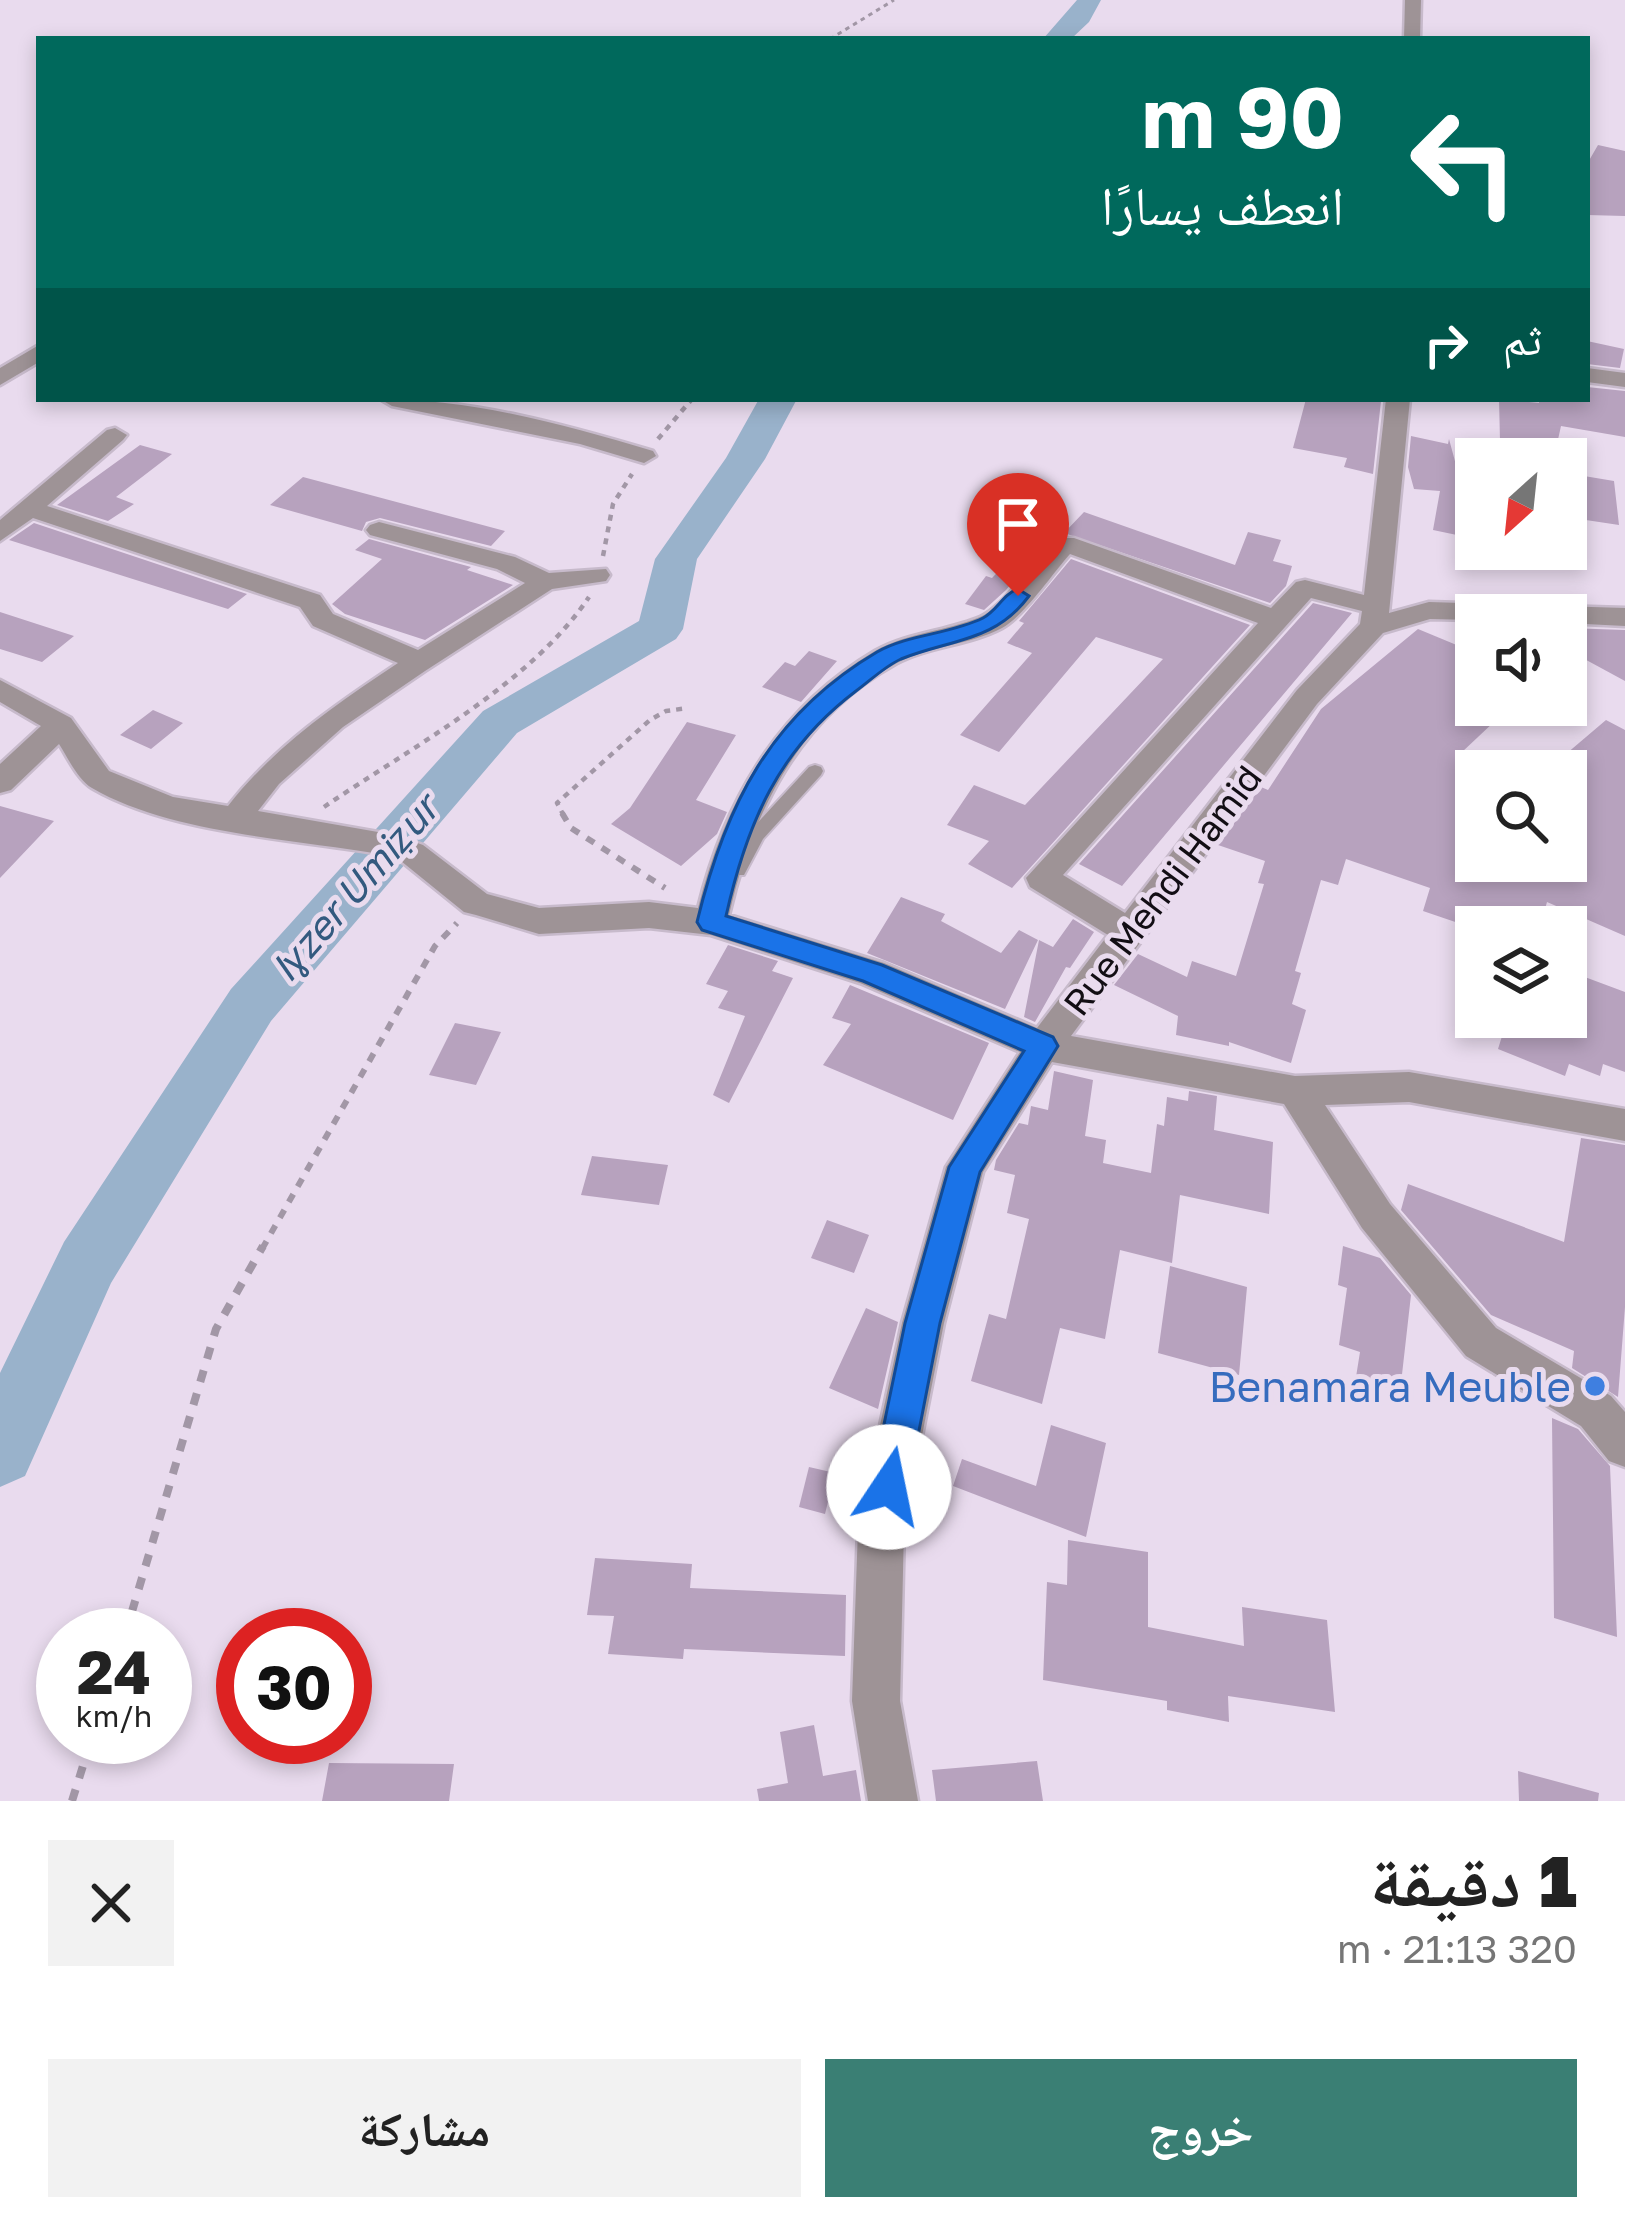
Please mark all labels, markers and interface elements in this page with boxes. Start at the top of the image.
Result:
text: 90 m [1142,66,1344,166]
icon: left [1386,84,1542,240]
text: انعطف يسارًا [1101,172,1344,237]
text: ثم [1503,311,1542,365]
icon: right [1413,312,1479,378]
north arrow [1455,438,1587,570]
map controls [1455,438,1587,1038]
pin [967,473,1069,596]
icon: arrive [985,491,1051,557]
button: sound [1455,594,1587,726]
button: search [1455,750,1587,882]
street label: Rue Mehdi Hamid [1054,757,1270,1023]
water label: Iɣzer Umiẓur [260,782,451,991]
button: layers [1455,906,1587,1038]
place label: Benamara Meuble [1209,1361,1571,1411]
marker: Benamara Meuble [1582,1373,1608,1399]
position arrow [826,1424,952,1550]
speed limit sign: 30 [216,1608,372,1764]
text: 24 [77,1635,151,1707]
text: km/h [76,1698,152,1734]
text: 1 دقيقة [1370,1836,1577,1923]
button: close [48,1840,174,1966]
text: 320 m · 21:13 [1337,1925,1577,1972]
button: مشاركة [48,2059,801,2197]
button: خروج [825,2059,1577,2197]

